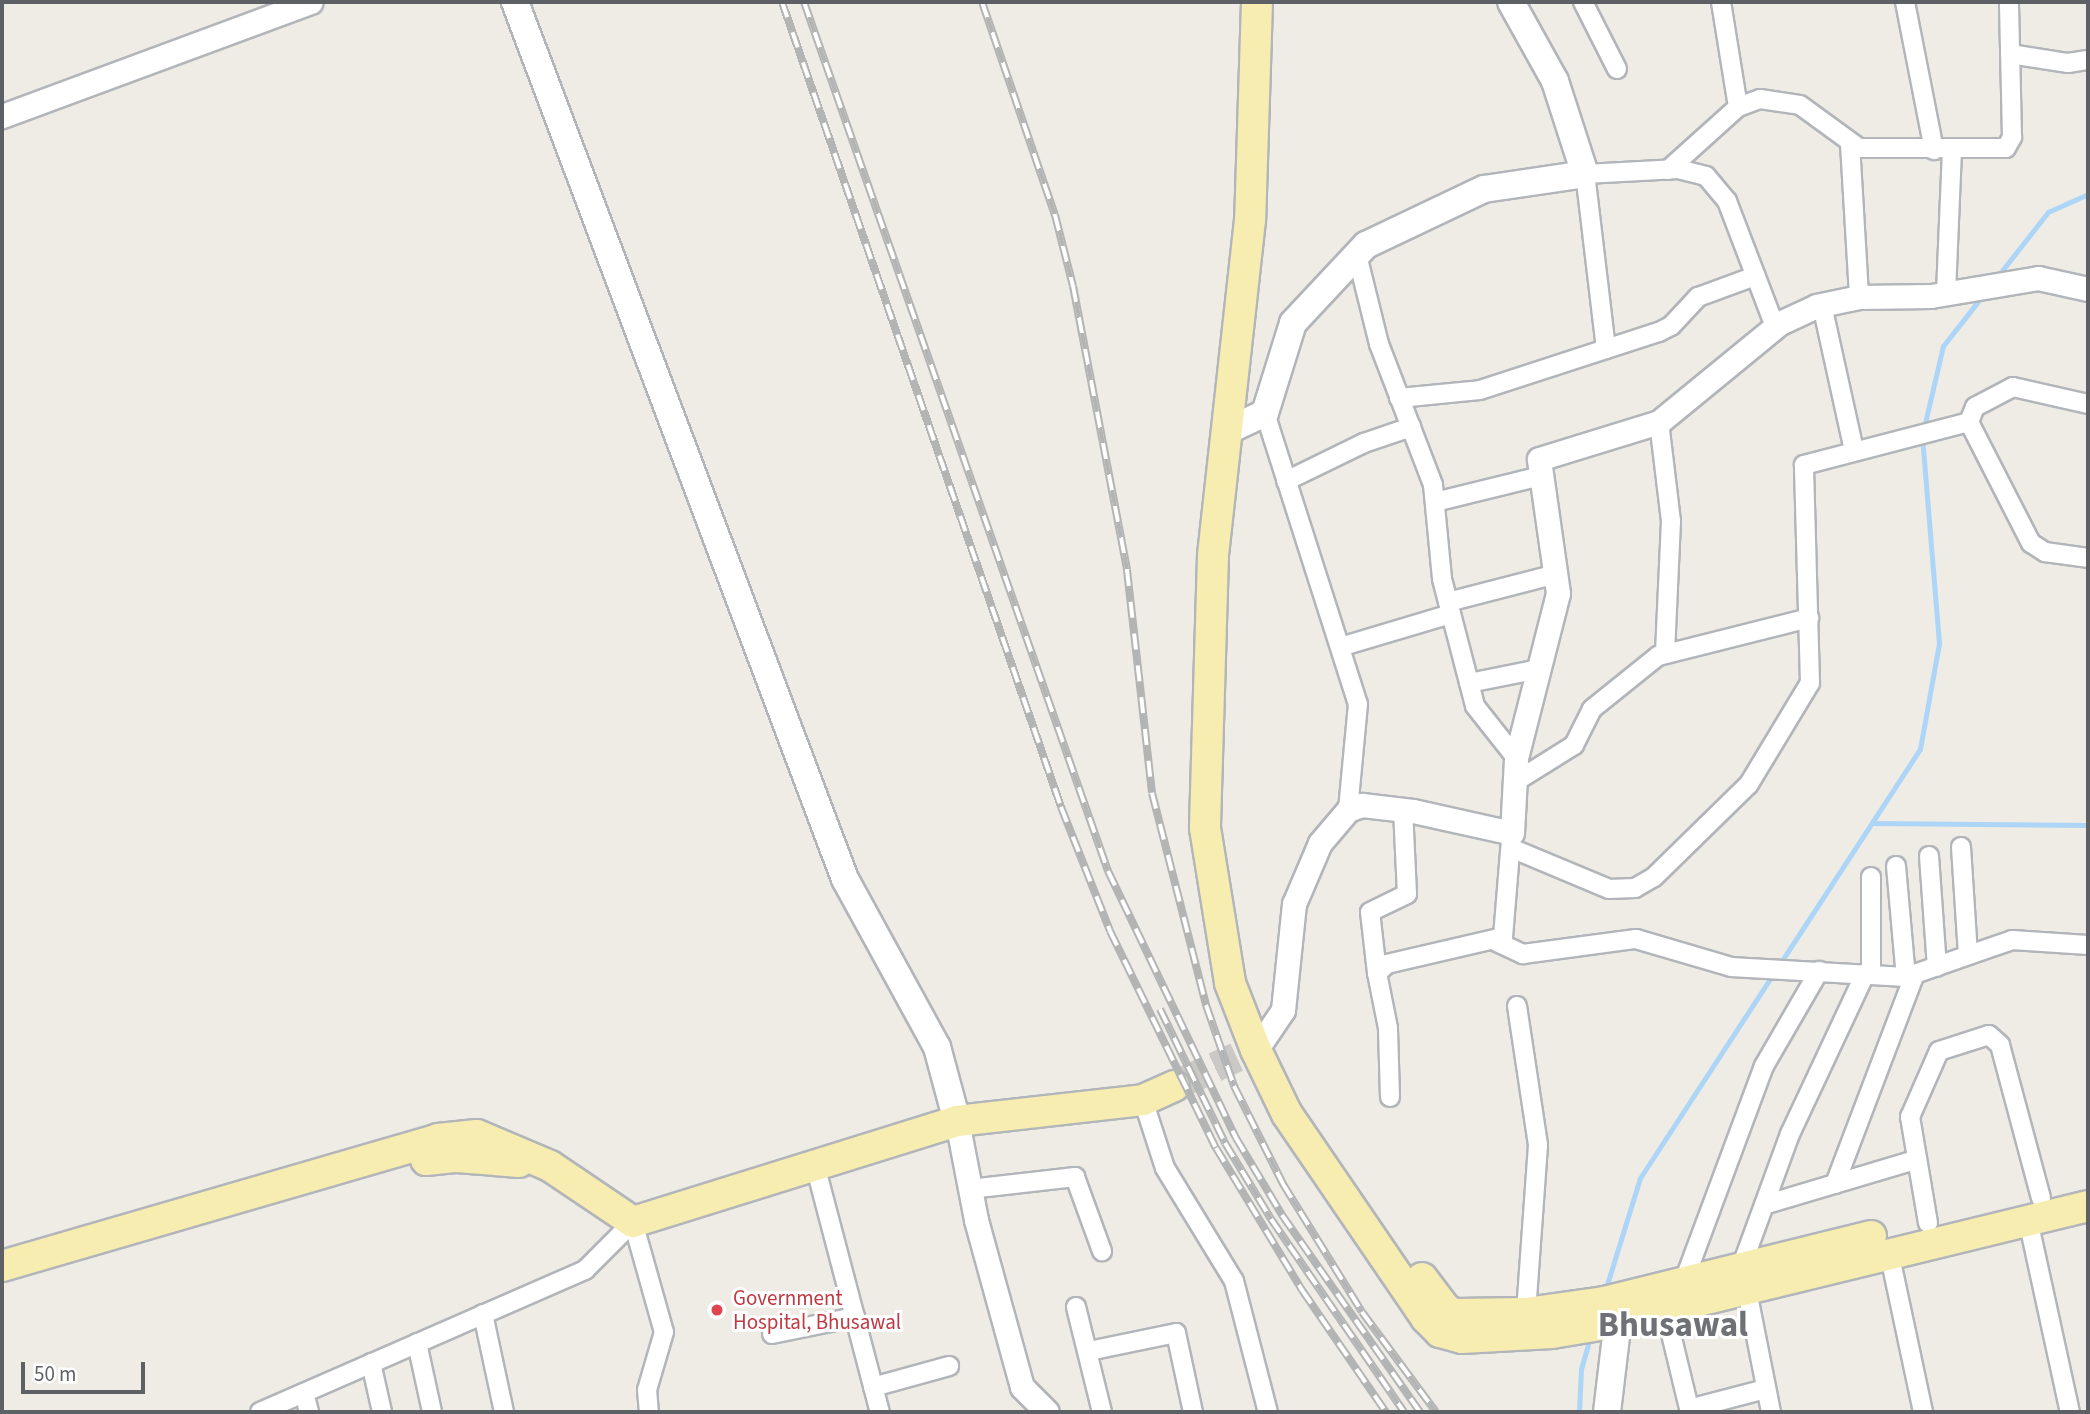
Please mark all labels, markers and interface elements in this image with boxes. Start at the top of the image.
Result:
place label: Government Hospital, Bhusawal [733,1285,901,1335]
marker: Government Hospital, Bhusawal [707,1300,727,1320]
district label: Bhusawal [1598,1304,1748,1346]
scale bar [24,1348,149,1392]
text: 50 m [34,1359,76,1389]

